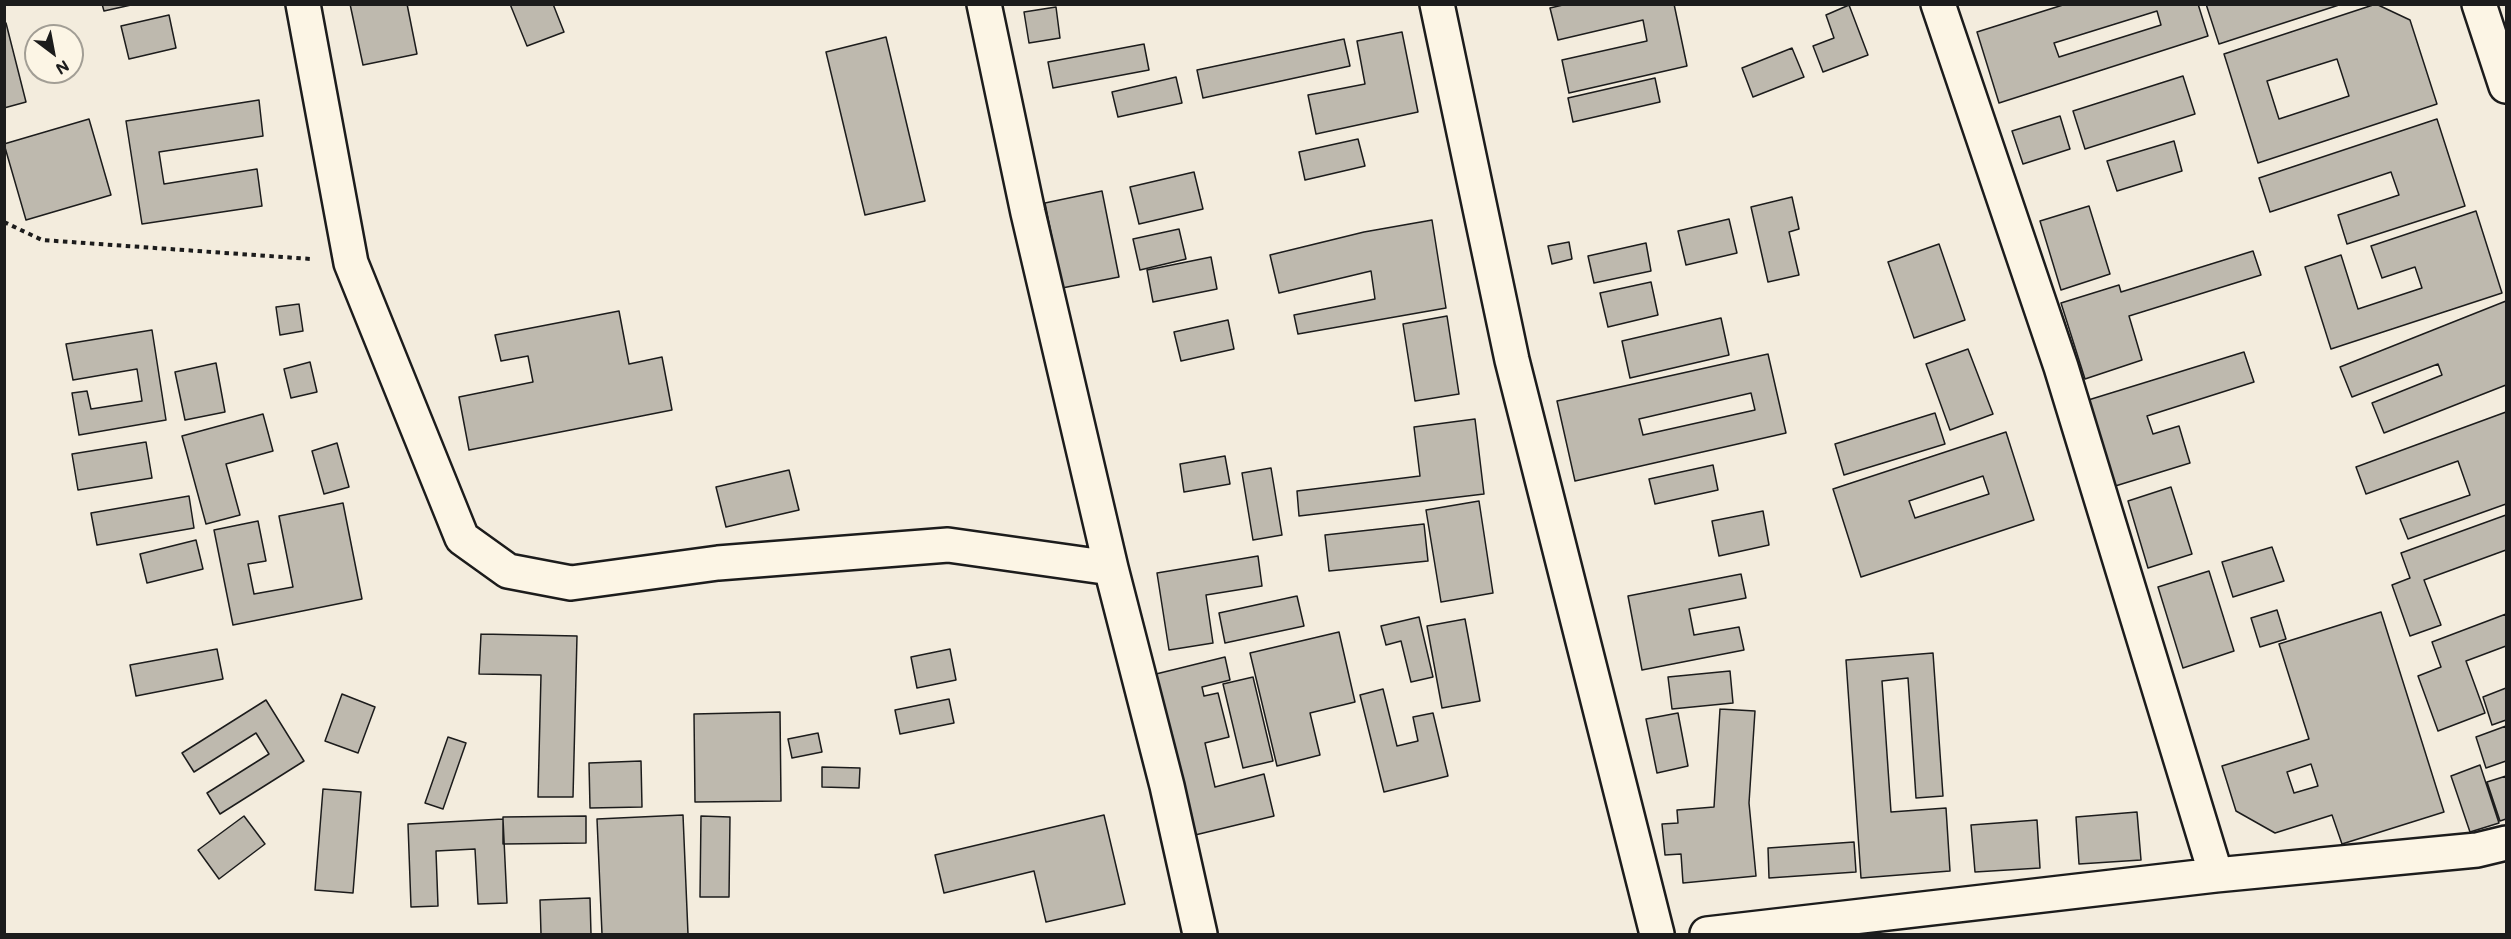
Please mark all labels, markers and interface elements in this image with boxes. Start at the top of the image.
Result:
north arrow [24,24,84,84]
text: N [52,56,73,80]

